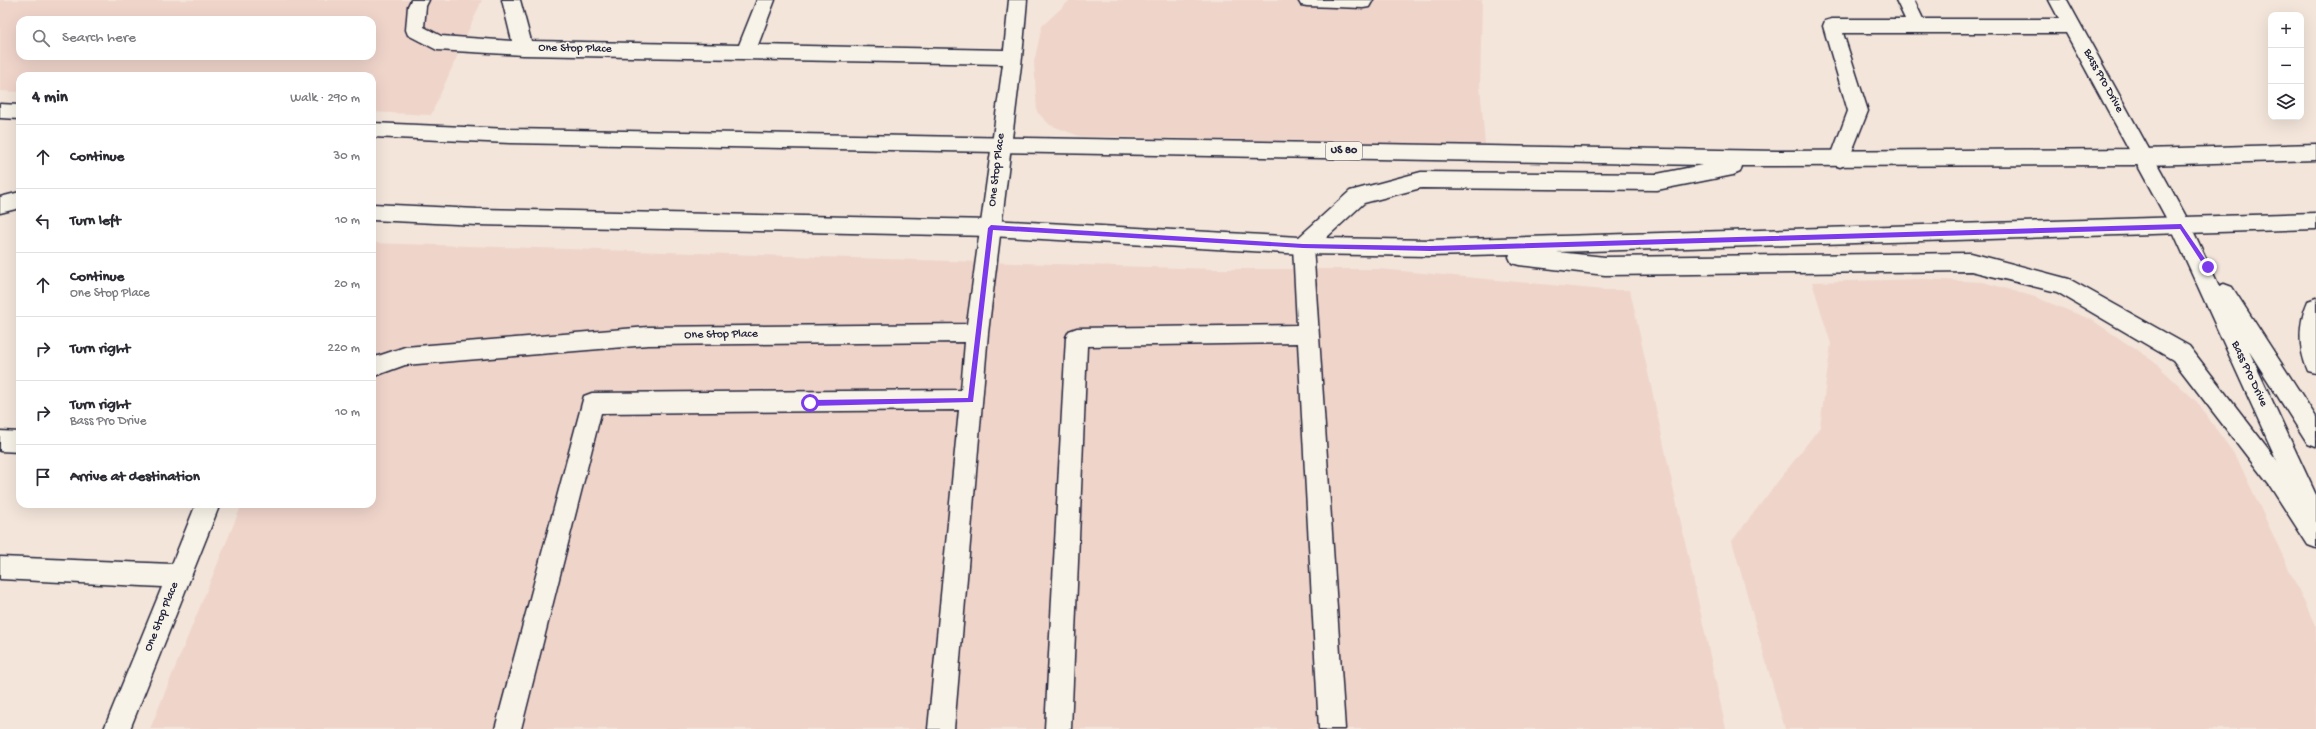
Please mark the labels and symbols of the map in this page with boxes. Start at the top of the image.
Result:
street label: One Stop Place [538,41,613,57]
street label: Bass Pro Drive [2079,46,2127,116]
street label: One Stop Place [986,132,1009,207]
road number: US 80 [1326,142,1362,160]
route end [2199,258,2217,276]
street label: One Stop Place [684,327,759,343]
street label: Bass Pro Drive [2227,338,2271,410]
route start [801,394,819,412]
street label: One Stop Place [142,580,183,654]

